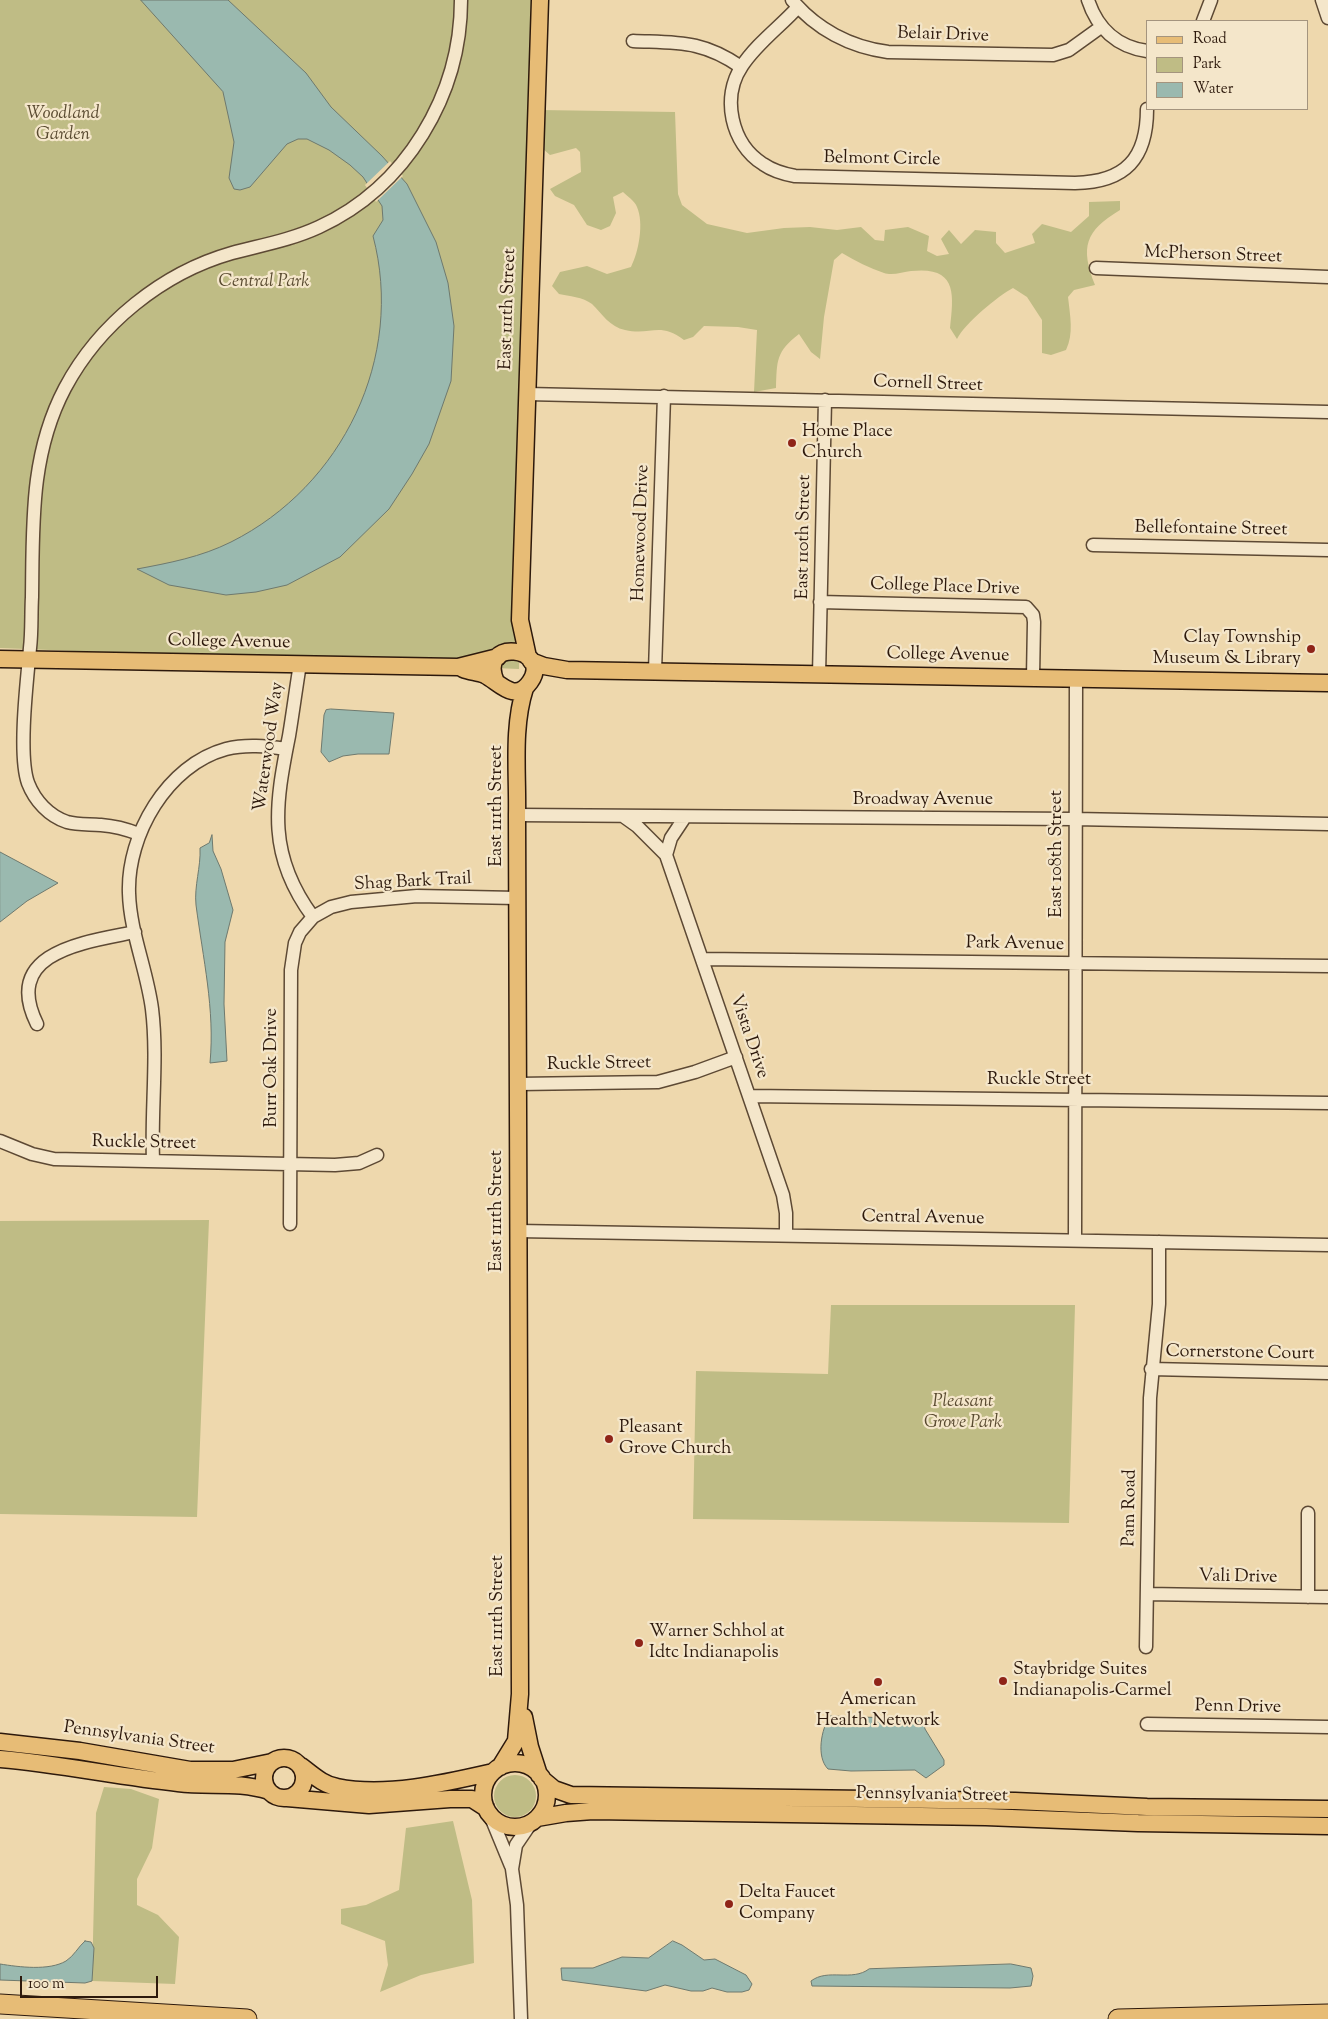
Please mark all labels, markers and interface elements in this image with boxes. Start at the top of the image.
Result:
legend [1146,20,1308,110]
street label: Belair Drive [897,24,989,48]
text: Road [1193,29,1227,50]
text: Park [1193,54,1222,75]
text: Water [1193,79,1233,100]
park label: Woodland Garden [26,104,100,146]
street label: Belmont Circle [823,148,941,172]
street label: McPherson Street [1144,243,1282,269]
street label: East 111th Street [496,248,522,370]
park label: Central Park [219,272,309,294]
street label: Cornell Street [873,372,983,398]
place label: Home Place Church [802,422,893,464]
marker: Home Place Church [786,437,798,449]
street label: Homewood Drive [629,464,655,602]
street label: East 110th Street [793,474,817,600]
street label: Bellefontaine Street [1134,518,1288,542]
street label: College Place Drive [870,575,1020,601]
place label: Clay Township Museum & Library [1153,628,1301,670]
street label: College Avenue [167,631,291,655]
marker: Clay Township Museum & Library [1305,643,1317,655]
street label: College Avenue [886,644,1010,668]
street label: Waterwood Way [250,681,290,813]
street label: East 111th Street [487,745,509,867]
street label: Broadway Avenue [853,790,993,812]
street label: East 108th Street [1047,790,1069,918]
street label: Shag Bark Trail [354,869,472,897]
street label: Park Avenue [966,933,1064,957]
street label: Vista Drive [724,992,772,1082]
street label: Burr Oak Drive [262,1008,284,1128]
street label: Ruckle Street [547,1053,651,1077]
street label: Ruckle Street [987,1070,1091,1092]
street label: Ruckle Street [92,1132,196,1156]
street label: East 111th Street [487,1150,509,1272]
street label: Central Avenue [861,1207,985,1231]
street label: Cornerstone Court [1165,1342,1315,1366]
park label: Pleasant Grove Park [924,1392,1002,1435]
place label: Pleasant Grove Church [619,1418,732,1460]
marker: Pleasant Grove Church [603,1433,615,1445]
street label: Pam Road [1120,1469,1142,1547]
street label: East 111th Street [488,1555,510,1677]
street label: Vali Drive [1198,1567,1278,1589]
place label: Warner Schhol at Idtc Indianapolis [649,1622,785,1665]
marker: Warner Schhol at Idtc Indianapolis [633,1637,645,1649]
place label: Staybridge Suites Indianapolis-Carmel [1013,1660,1172,1702]
marker: Staybridge Suites Indianapolis-Carmel [997,1675,1009,1687]
marker: American Health Network [872,1676,884,1688]
place label: American Health Network [816,1690,940,1732]
street label: Penn Drive [1195,1696,1281,1720]
street label: Pennsylvania Street [62,1718,216,1760]
street label: Pennsylvania Street [856,1784,1008,1808]
place label: Delta Faucet Company [739,1883,835,1926]
marker: Delta Faucet Company [723,1898,735,1910]
scale bar [22,1966,160,1998]
text: 100 m [28,1974,64,1995]

